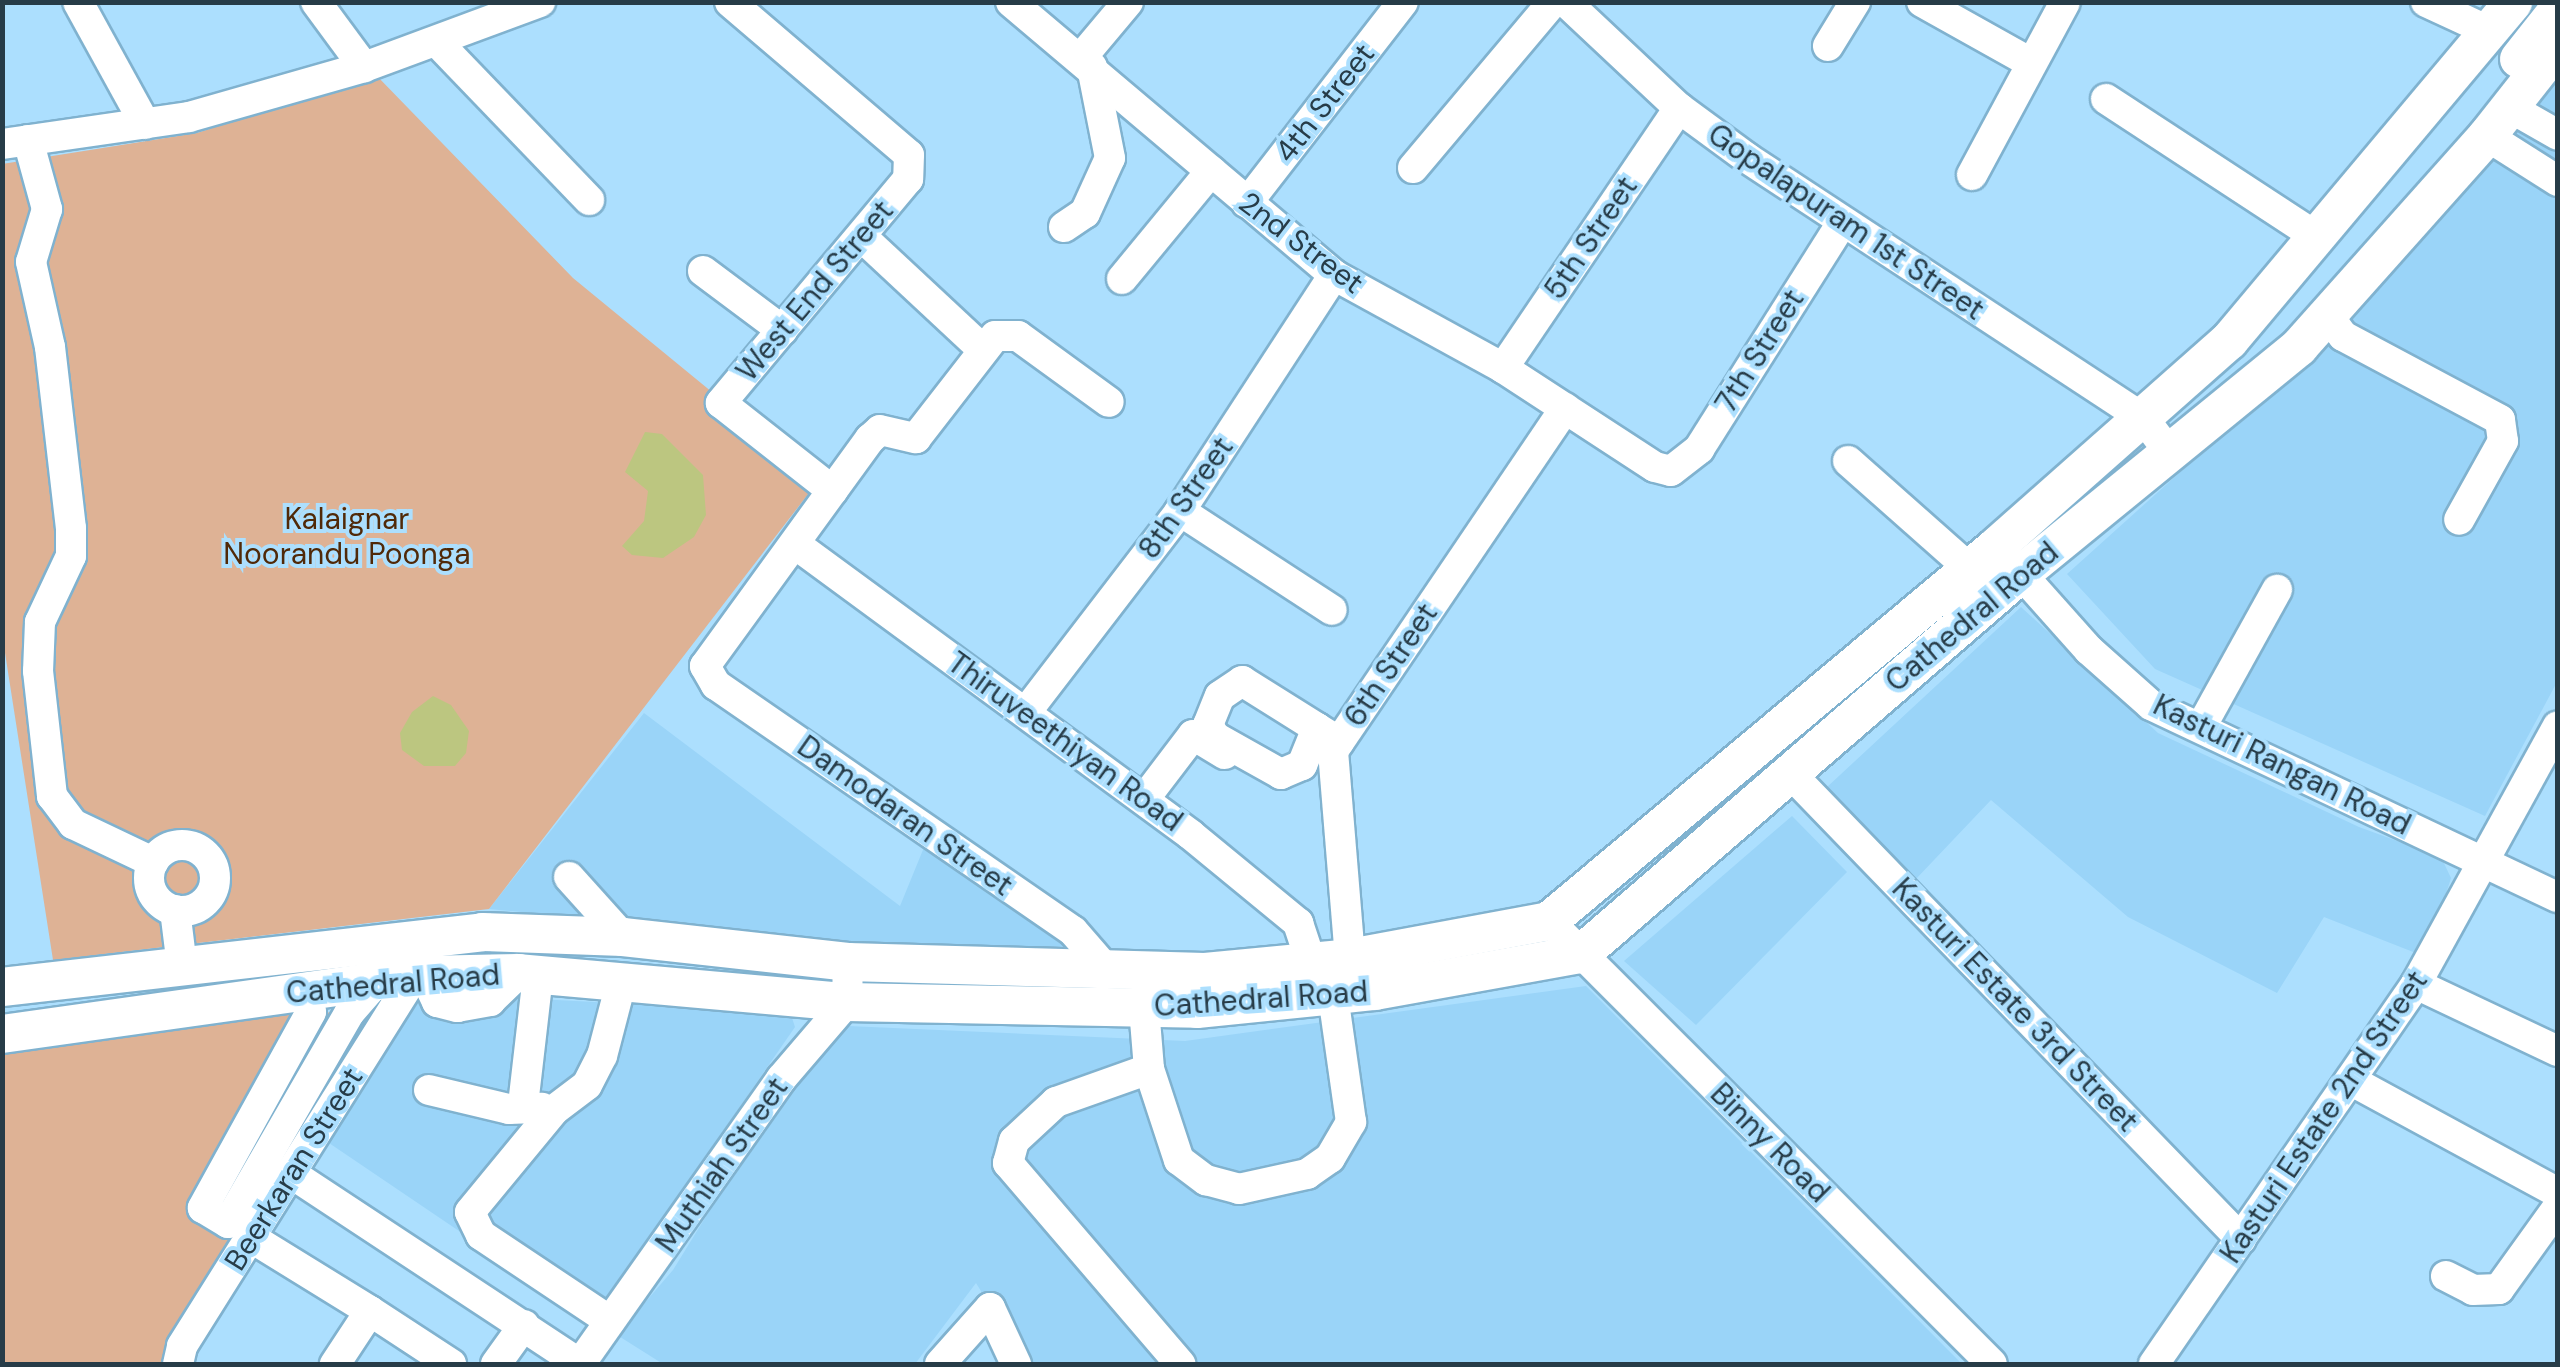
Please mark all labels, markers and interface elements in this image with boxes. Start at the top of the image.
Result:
street label: 4th Street [1268,37,1382,169]
street label: Gopalapuram 1st Street [1701,116,1991,328]
street label: 5th Street [1537,170,1645,306]
street label: 2nd Street [1232,185,1370,301]
street label: West End Street [729,193,901,389]
street label: 7th Street [1708,283,1812,419]
street label: 8th Street [1131,430,1241,566]
park label: Kalaignar Noorandu Poonga [223,501,471,572]
street label: Cathedral Road [1878,534,2066,700]
street label: 6th Street [1337,597,1445,733]
street label: Thiruveethiyan Road [941,645,1189,839]
street label: Kasturi Rangan Road [2147,687,2417,843]
street label: Damodaran Street [791,728,1019,904]
street label: Kasturi Estate 3rd Street [1885,871,2145,1139]
street label: Cathedral Road [285,957,501,1011]
street label: Kasturi Estate 2nd Street [2213,964,2435,1270]
street label: Cathedral Road [1153,974,1369,1024]
street label: Beerkaran Street [217,1061,371,1277]
street label: Muthiah Street [648,1071,796,1259]
street label: Binny Road [1703,1076,1837,1210]

